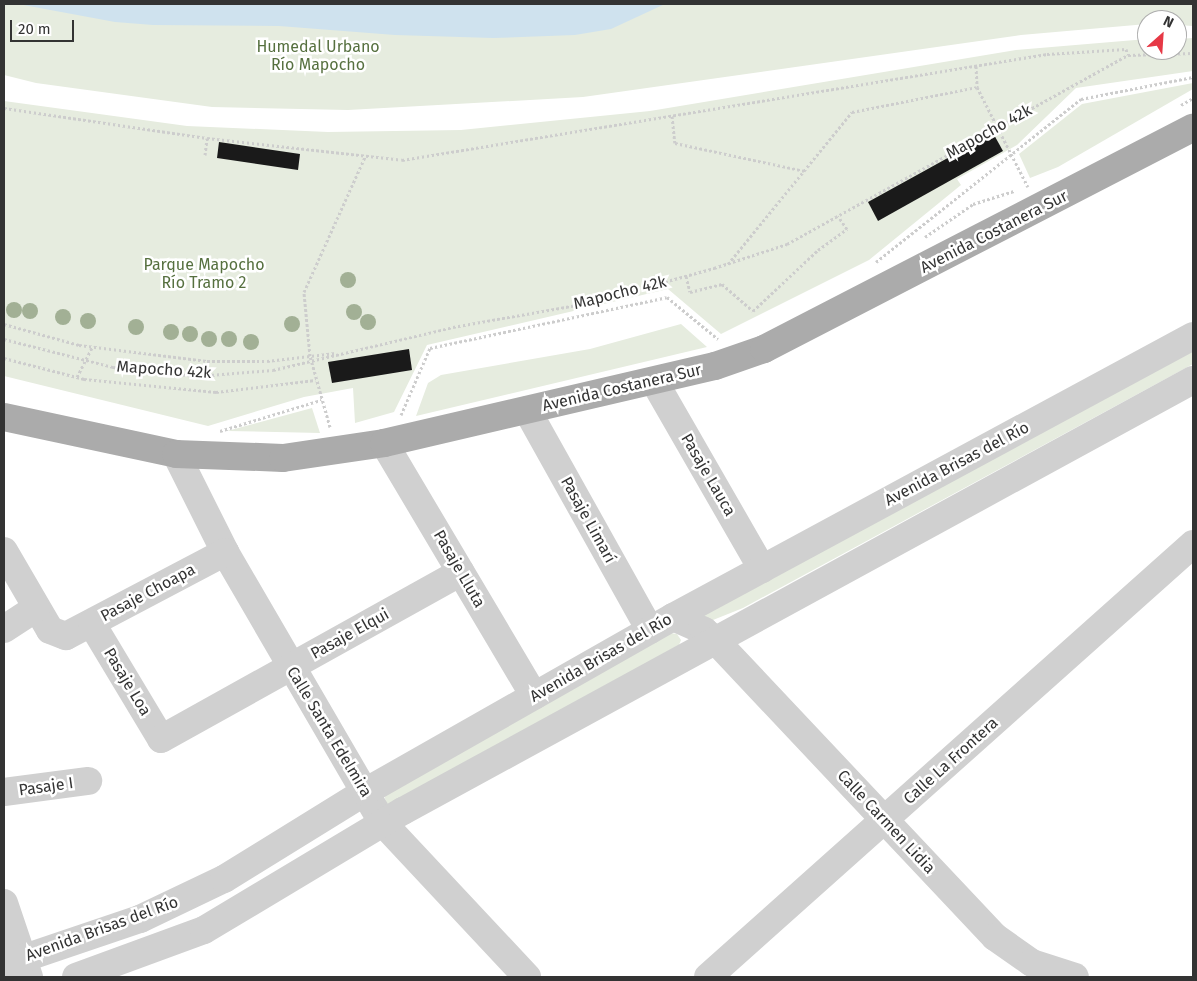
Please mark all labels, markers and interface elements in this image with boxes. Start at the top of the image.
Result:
scale bar [12,10,76,42]
north arrow [1137,10,1187,60]
text: N [1160,12,1176,32]
text: 20 m [18,20,51,38]
park label: Humedal Urbano Río Mapocho [256,37,380,75]
street label: Mapocho 42k [943,101,1035,163]
street label: Avenida Costanera Sur [917,186,1071,278]
park label: Parque Mapocho Río Tramo 2 [143,255,265,293]
street label: Mapocho 42k [572,272,668,314]
street label: Mapocho 42k [116,357,212,383]
street label: Avenida Costanera Sur [541,360,703,416]
street label: Avenida Brisas del Río [881,418,1033,510]
street label: Pasaje Lauca [677,430,739,520]
street label: Pasaje Limarí [556,473,620,567]
street label: Pasaje Lluta [429,527,489,611]
street label: Pasaje Choapa [97,560,199,626]
street label: Pasaje Elqui [307,605,393,663]
street label: Avenida Brisas del Río [527,609,675,707]
street label: Pasaje Loa [99,645,155,719]
street label: Calle Santa Edelmira [282,663,376,801]
street label: Calle La Frontera [900,714,1002,808]
street label: Calle Carmen Lidia [833,766,939,878]
street label: Pasaje I [17,774,75,800]
street label: Avenida Brisas del Río [23,892,181,966]

